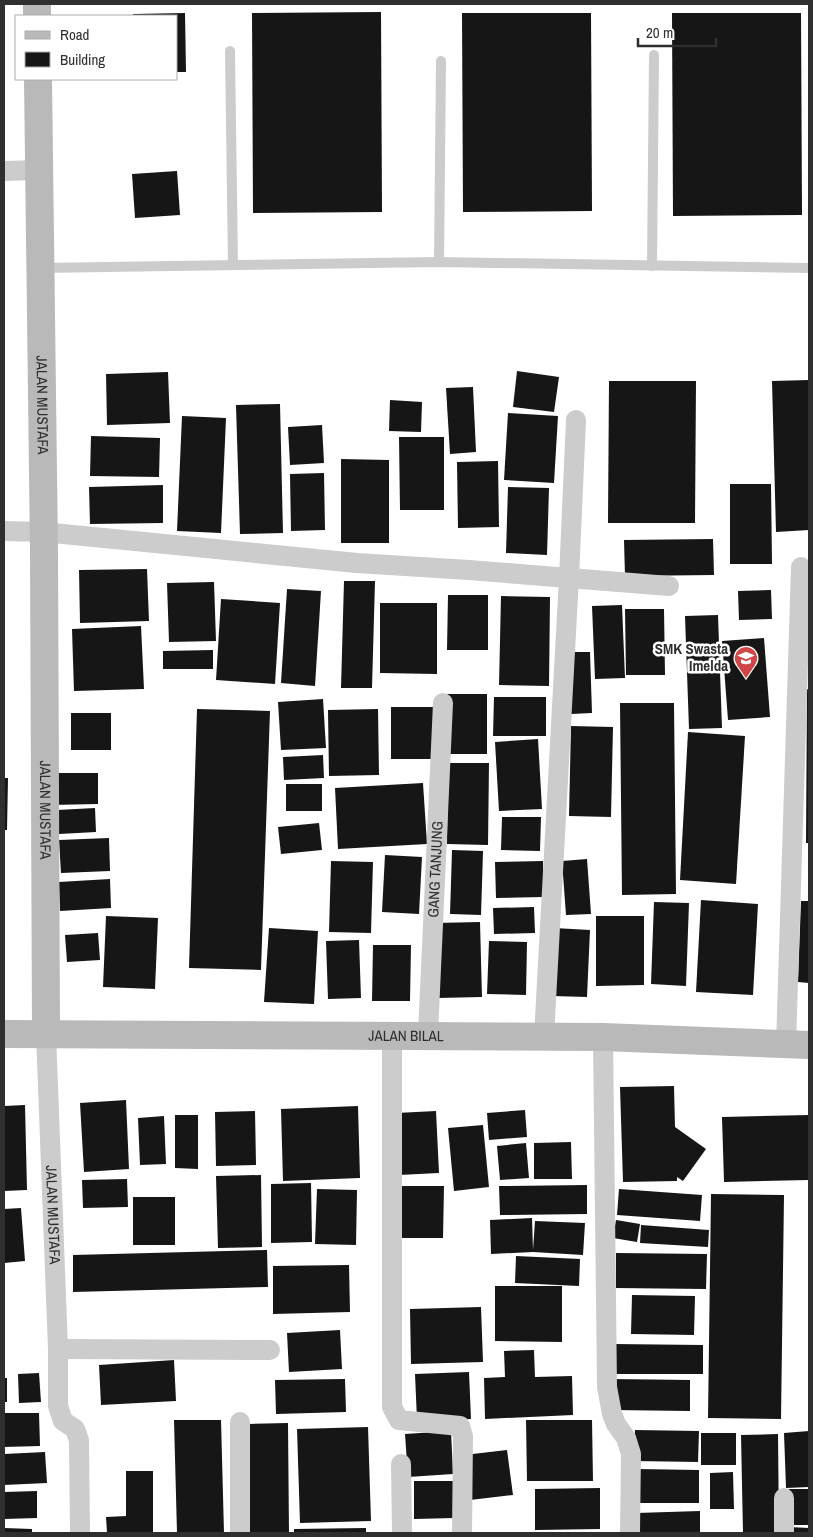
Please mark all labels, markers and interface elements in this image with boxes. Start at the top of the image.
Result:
legend [15,15,178,80]
scale bar [638,15,716,47]
text: 20 m [646,22,673,43]
text: Road [60,24,89,45]
text: Building [60,49,105,70]
street label: JALAN MUSTAFA [32,355,54,455]
place label: SMK Swasta Imelda [655,638,728,676]
school or university icon: SMK Swasta Imelda [733,645,759,679]
street label: JALAN MUSTAFA [35,760,56,860]
street label: GANG TANJUNG [422,820,448,918]
street label: JALAN BILAL [368,1025,444,1046]
street label: JALAN MUSTAFA [41,1165,66,1266]

